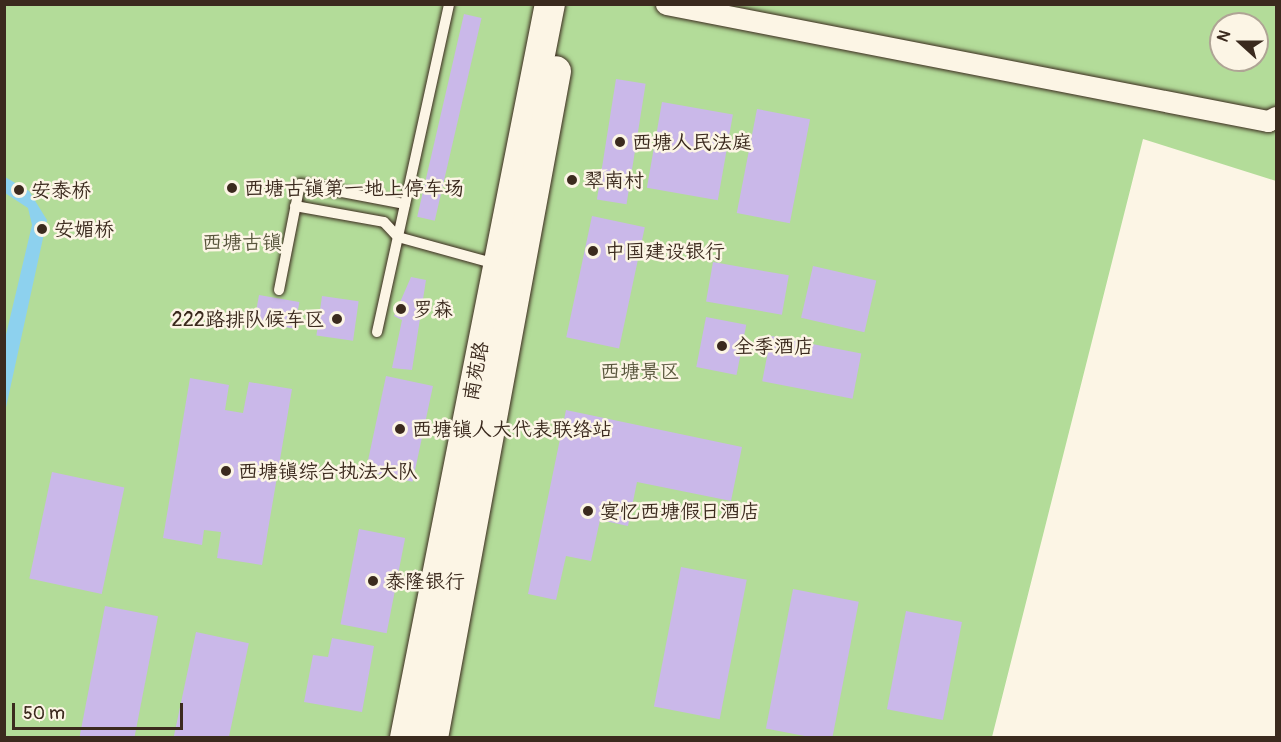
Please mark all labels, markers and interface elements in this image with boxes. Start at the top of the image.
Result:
north arrow [1209,12,1269,72]
text: N [1213,28,1235,45]
place label: 西塘人民法庭 [632,130,752,154]
marker: 西塘人民法庭 [613,135,627,149]
place label: 翠南村 [584,168,644,192]
marker: 翠南村 [565,173,579,187]
place label: 西塘古镇第一地上停车场 [244,176,464,200]
place label: 安泰桥 [31,178,91,202]
marker: 西塘古镇第一地上停车场 [225,181,239,195]
marker: 安泰桥 [12,183,26,197]
place label: 安媚桥 [54,217,114,241]
marker: 安媚桥 [35,222,49,236]
park label: 西塘古镇 [202,230,282,254]
place label: 中国建设银行 [605,239,725,263]
marker: 中国建设银行 [586,244,600,258]
place label: 罗森 [413,297,453,321]
marker: 罗森 [394,302,408,316]
place label: 222路排队候车区 [171,307,325,331]
marker: 222路排队候车区 [330,312,344,326]
place label: 全季酒店 [734,334,814,358]
street label: 南苑路 [458,339,494,403]
marker: 全季酒店 [715,339,729,353]
park label: 西塘景区 [600,359,680,383]
place label: 西塘镇人大代表联络站 [412,417,612,441]
marker: 西塘镇人大代表联络站 [393,422,407,436]
place label: 西塘镇综合执法大队 [238,459,418,483]
marker: 西塘镇综合执法大队 [219,464,233,478]
place label: 宴忆西塘假日酒店 [600,499,760,523]
marker: 宴忆西塘假日酒店 [581,504,595,518]
place label: 泰隆银行 [385,569,465,593]
marker: 泰隆银行 [366,574,380,588]
scale bar [15,691,186,729]
text: 50 m [23,702,65,725]

